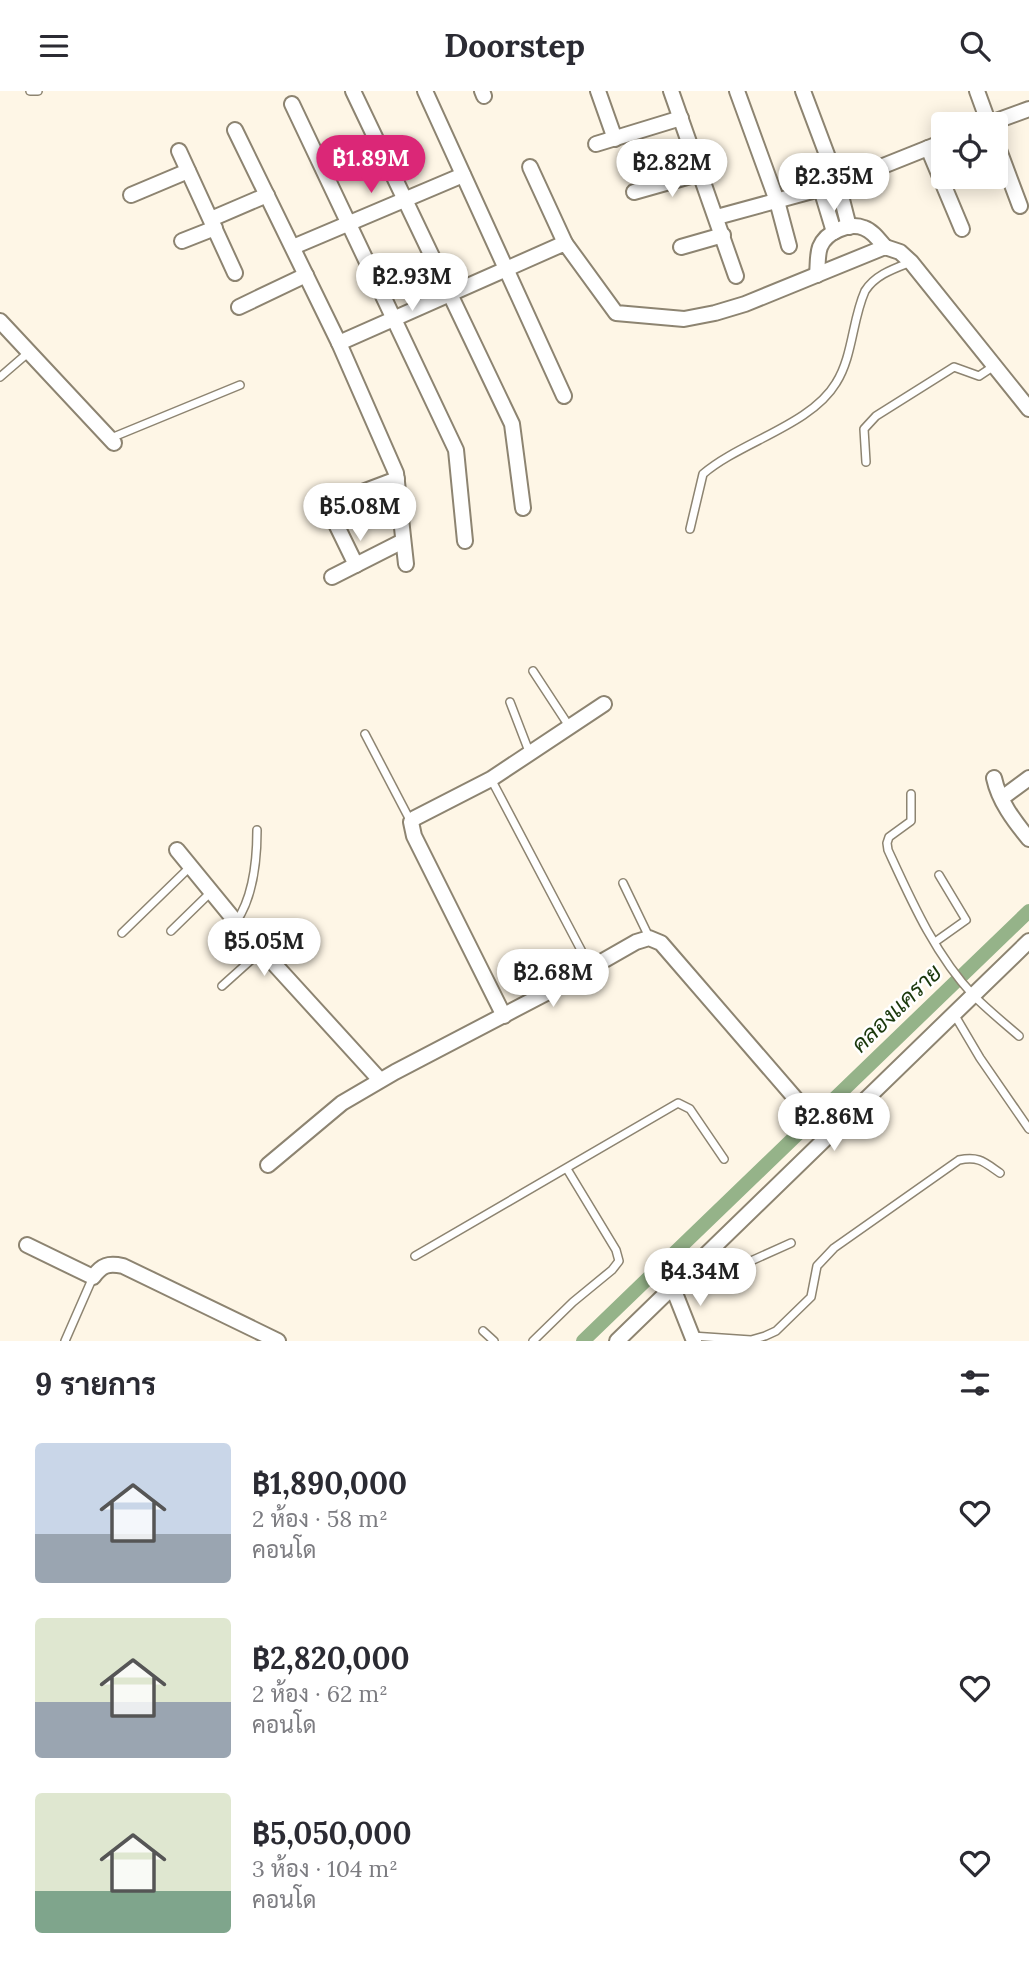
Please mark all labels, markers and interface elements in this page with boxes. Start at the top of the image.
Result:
text: Doorstep [444,25,585,66]
icon: menu [35,27,73,65]
icon: search [956,27,994,65]
map controls [931,112,1008,189]
button: locate [931,112,1008,189]
pin: ฿1.89M [314,135,428,195]
pin: ฿2.82M [615,139,729,199]
text: ฿1.89M [332,143,410,172]
text: ฿2.82M [632,147,712,176]
pin: ฿2.35M [777,153,891,213]
text: ฿2.35M [794,161,874,190]
pin: ฿2.93M [355,253,469,313]
text: ฿2.93M [372,261,452,290]
pin: ฿5.08M [303,483,417,543]
text: ฿5.08M [319,491,401,520]
pin: ฿5.05M [207,919,321,978]
text: ฿5.05M [224,926,304,955]
pin: ฿2.68M [496,949,610,1009]
text: ฿2.68M [513,957,593,986]
water label: คลองเเคราย [845,958,947,1058]
pin: ฿2.86M [777,1093,891,1153]
text: ฿2.86M [794,1101,874,1130]
pin: ฿4.34M [643,1249,757,1308]
text: ฿4.34M [660,1256,740,1285]
icon: filters [956,1364,994,1402]
text: 9 รายการ [35,1365,156,1403]
text: ฿1,890,000 [252,1464,407,1502]
icon: home [91,1471,175,1555]
icon: heart [956,1494,994,1532]
text: 2 ห้อง · 58 m² [252,1504,388,1533]
text: คอนโด [252,1535,316,1564]
text: ฿2,820,000 [252,1639,410,1677]
icon: home [91,1646,175,1730]
icon: heart [956,1669,994,1707]
text: 2 ห้อง · 62 m² [252,1679,388,1708]
text: คอนโด [252,1710,316,1739]
text: ฿5,050,000 [252,1814,411,1852]
icon: home [91,1821,175,1905]
icon: heart [956,1844,994,1882]
text: 3 ห้อง · 104 m² [252,1854,398,1883]
text: คอนโด [252,1885,316,1914]

